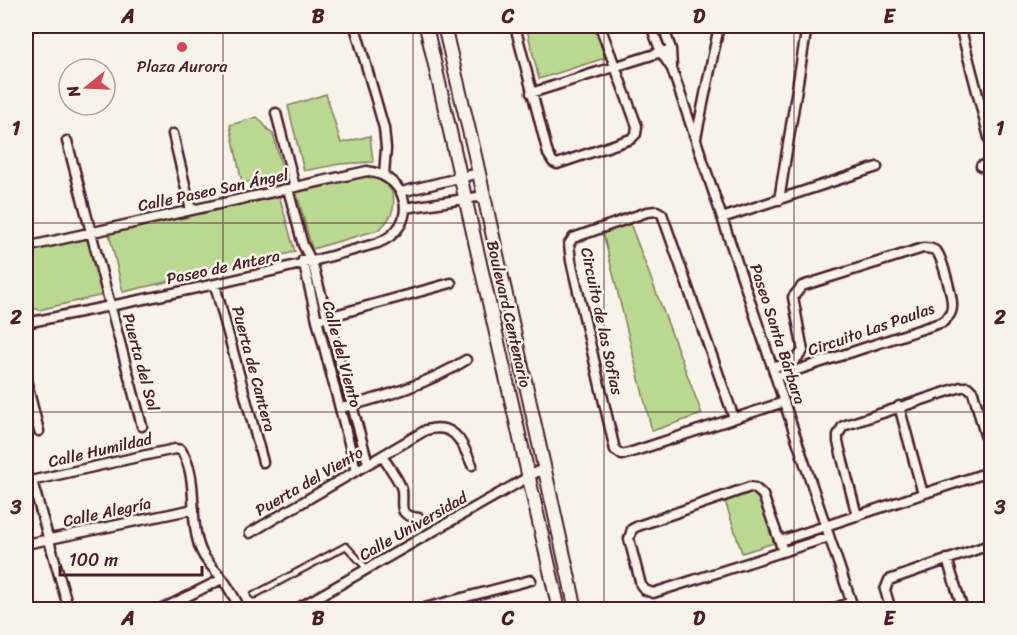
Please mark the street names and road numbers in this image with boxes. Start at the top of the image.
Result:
street label: Calle Paseo San Ángel [135,160,291,220]
street label: Boulevard Centenario [478,238,540,391]
street label: Paseo de Antera [164,241,282,293]
street label: Circuito de las Sofias [572,245,632,398]
street label: Paseo Santa Bárbara [742,260,814,408]
street label: Circuito Las Paulas [804,294,939,364]
street label: Calle del Viento [314,297,370,411]
street label: Puerta de Cantera [223,303,285,435]
street label: Puerta del Sol [114,310,168,415]
street label: Calle Humildad [45,424,156,476]
street label: Puerta del Viento [249,438,369,524]
street label: Calle Universidad [353,482,474,569]
street label: Calle Alegría [60,489,154,535]

